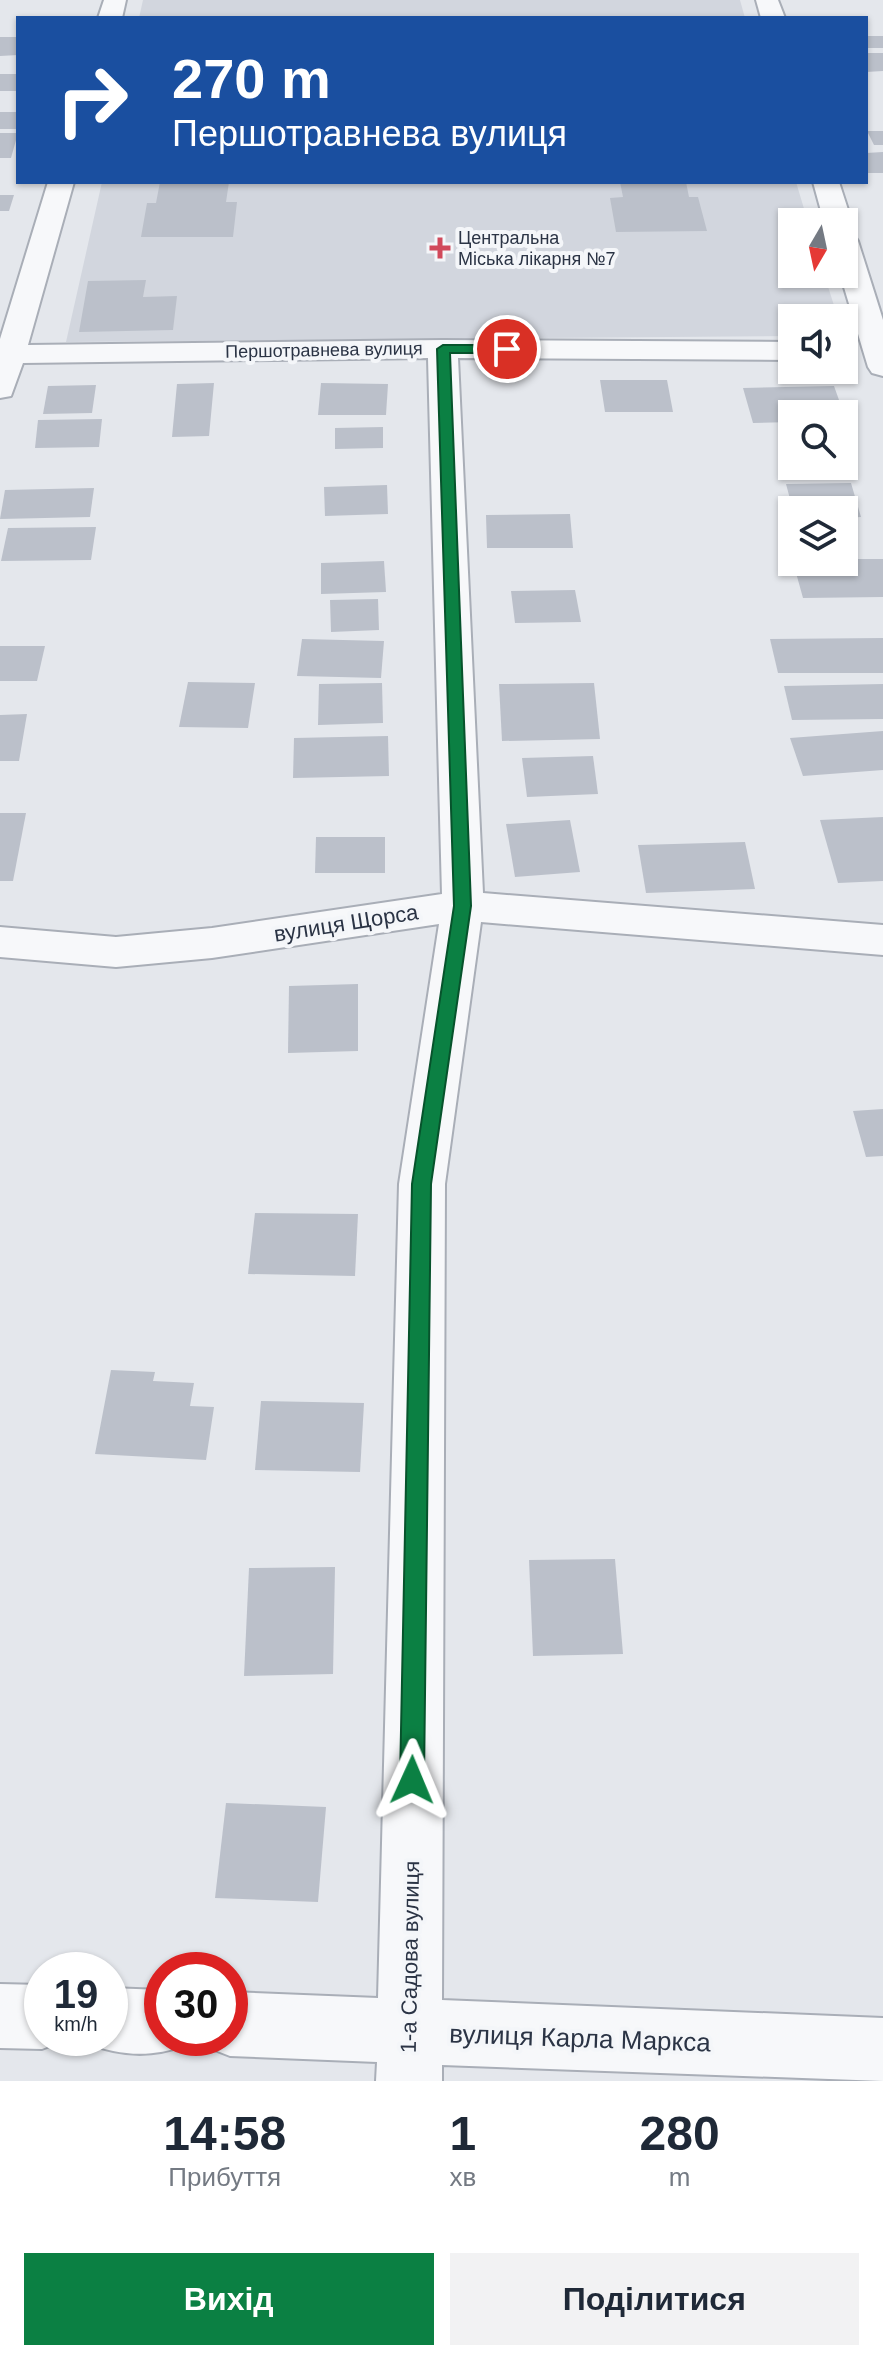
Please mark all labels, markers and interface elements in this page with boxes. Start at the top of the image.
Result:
text: 270 m [172,47,331,110]
icon: right [40,48,144,152]
text: Першотравнева вулиця [172,113,567,154]
north arrow [778,208,858,288]
map controls [778,208,858,576]
place label: Центральна Міська лікарня №7 [458,228,615,269]
marker: Центральна Міська лікарня №7 [429,237,451,259]
button: sound [778,304,858,384]
pin [473,315,541,383]
icon: arrive [485,327,529,371]
street label: Першотравнева вулиця [225,338,423,362]
button: search [778,400,858,480]
button: layers [778,496,858,576]
street label: вулиця Щорса [272,899,421,947]
position arrow [370,1738,454,1822]
street label: 1-а Садова вулиця [396,1861,424,2053]
speed limit sign: 30 [144,1952,248,2056]
text: 19 [54,1972,98,2016]
text: km/h [54,2013,98,2035]
street label: вулиця Карла Маркса [449,2018,712,2058]
text: 14:58 [163,2107,286,2160]
text: 1 [449,2107,476,2160]
text: 280 [640,2107,720,2160]
text: Прибуття [168,2162,281,2192]
text: хв [449,2162,476,2192]
text: m [669,2162,690,2192]
button: Вихід [24,2253,434,2345]
button: Поділитися [450,2253,859,2345]

